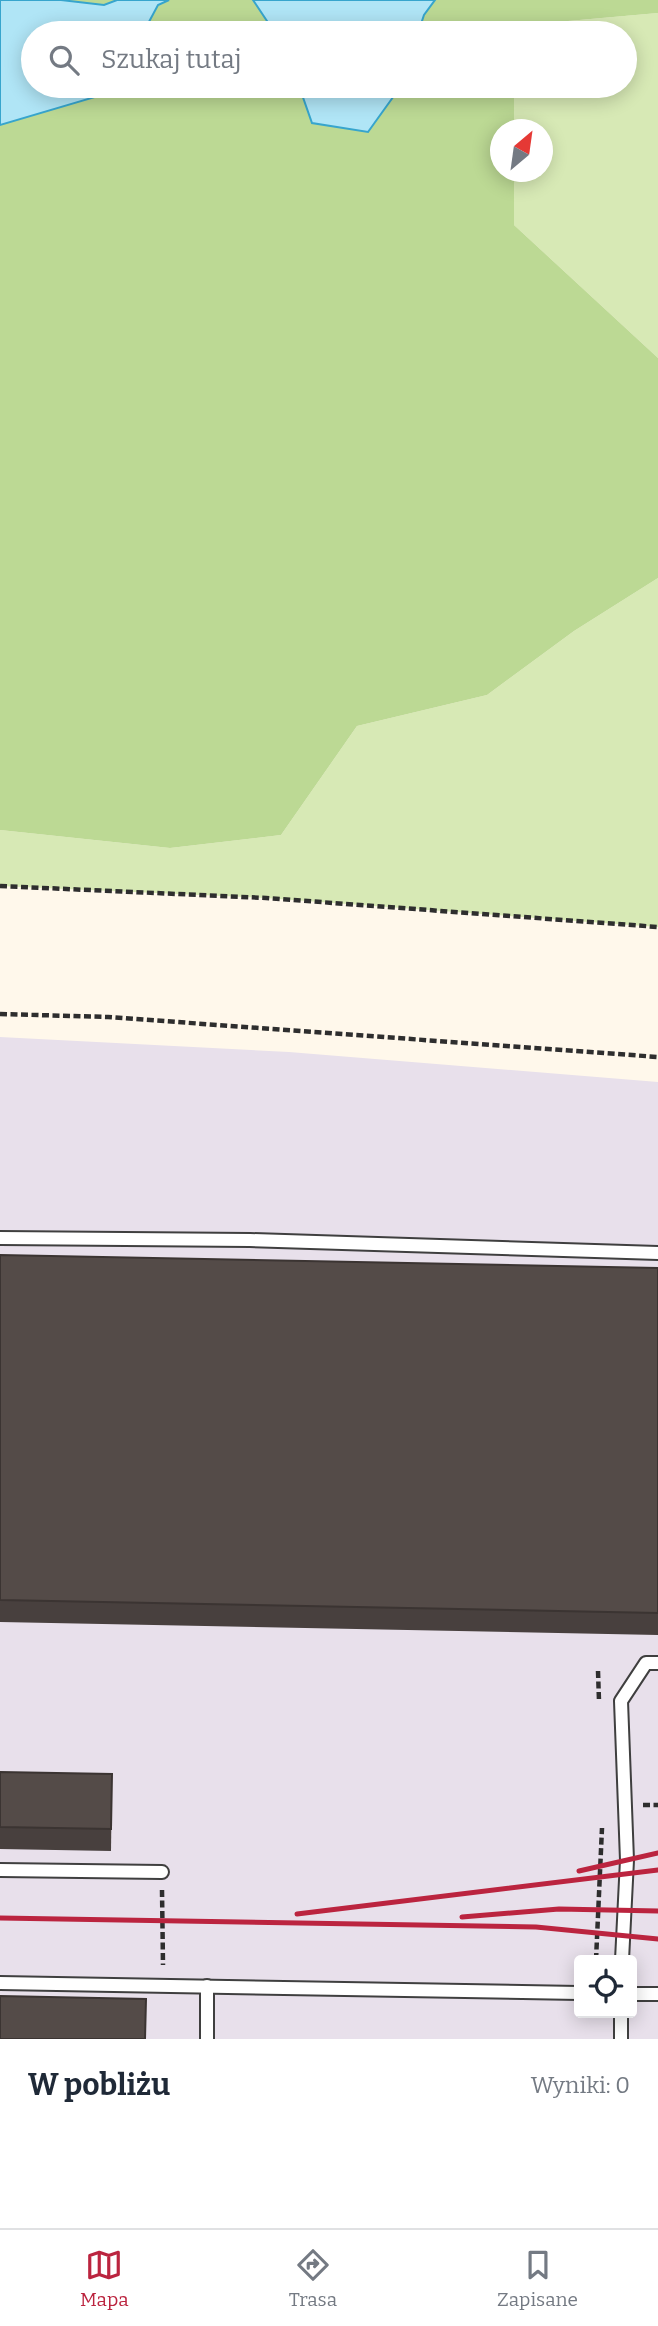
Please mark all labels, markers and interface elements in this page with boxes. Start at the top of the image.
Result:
search box [21,21,637,98]
icon: search [45,41,83,79]
text: Szukaj tutaj [101,44,242,75]
north arrow [490,119,553,182]
map controls [574,1955,637,2018]
button: locate [574,1955,637,2018]
text: W pobliżu [28,2067,170,2103]
text: Wyniki: 0 [531,2071,630,2099]
tab: Mapa [80,2246,129,2311]
tab: Trasa [289,2246,337,2311]
tab: Zapisane [497,2246,578,2311]

